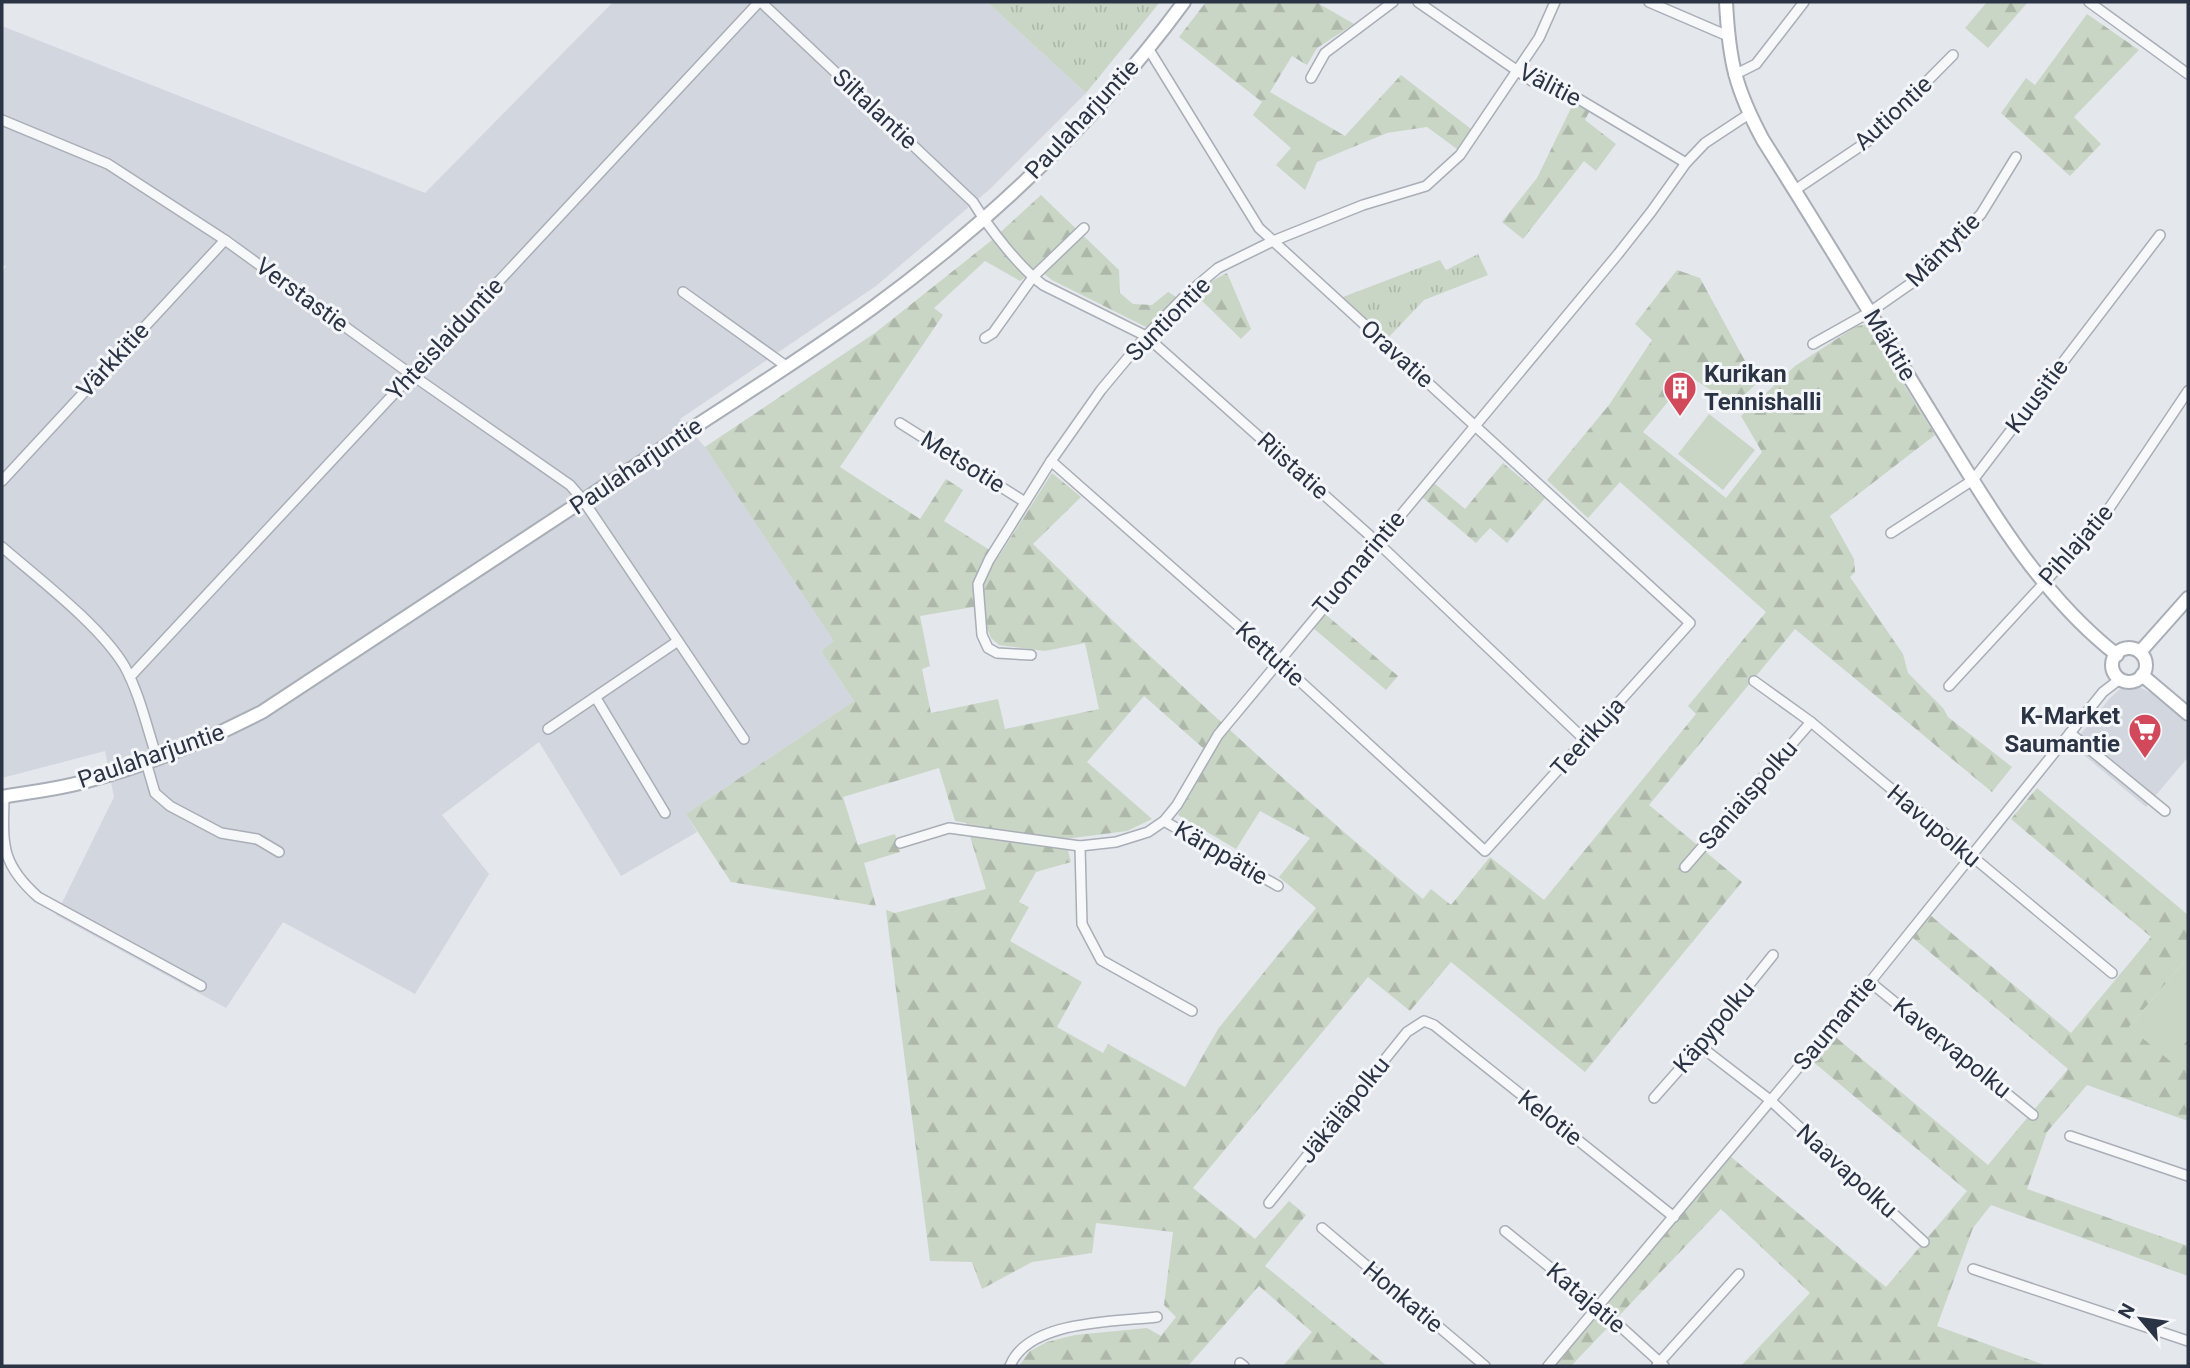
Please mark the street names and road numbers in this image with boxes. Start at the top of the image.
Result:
street label: Paulaharjuntie [1020,53,1144,185]
street label: Välitie [1514,58,1586,112]
street label: Siltalantie [827,63,923,155]
street label: Autiontie [1848,70,1938,156]
street label: Mäntytie [1900,207,1986,293]
street label: Verstastie [250,252,354,338]
street label: Suntiontie [1120,271,1216,367]
street label: Yhteislaiduntie [381,272,509,406]
street label: Mäkitie [1858,304,1922,386]
street label: Oravatie [1355,314,1439,394]
street label: Värkkitie [71,317,155,403]
street label: Kuusitie [2000,353,2074,439]
street label: Paulaharjuntie [565,412,707,520]
street label: Metsotie [916,425,1010,499]
street label: Riistatie [1252,427,1334,505]
street label: Pihlajatie [2033,499,2119,591]
street label: Tuomarintie [1307,505,1411,621]
street label: Kettutie [1230,616,1310,692]
street label: Teerikuja [1545,692,1631,782]
street label: Paulaharjuntie [74,718,228,794]
street label: Saniaispolku [1693,734,1803,856]
street label: Havupolku [1882,779,1986,873]
street label: Kärppätie [1170,815,1272,891]
street label: Saumantie [1788,970,1882,1076]
street label: Käpypolku [1668,975,1760,1079]
street label: Kavervapolku [1887,992,2017,1104]
street label: Jäkäläpolku [1293,1051,1395,1169]
street label: Kelotie [1512,1084,1588,1152]
street label: Naavapolku [1791,1118,1903,1224]
street label: Honkatie [1357,1256,1449,1338]
street label: Katajatie [1541,1257,1631,1339]

